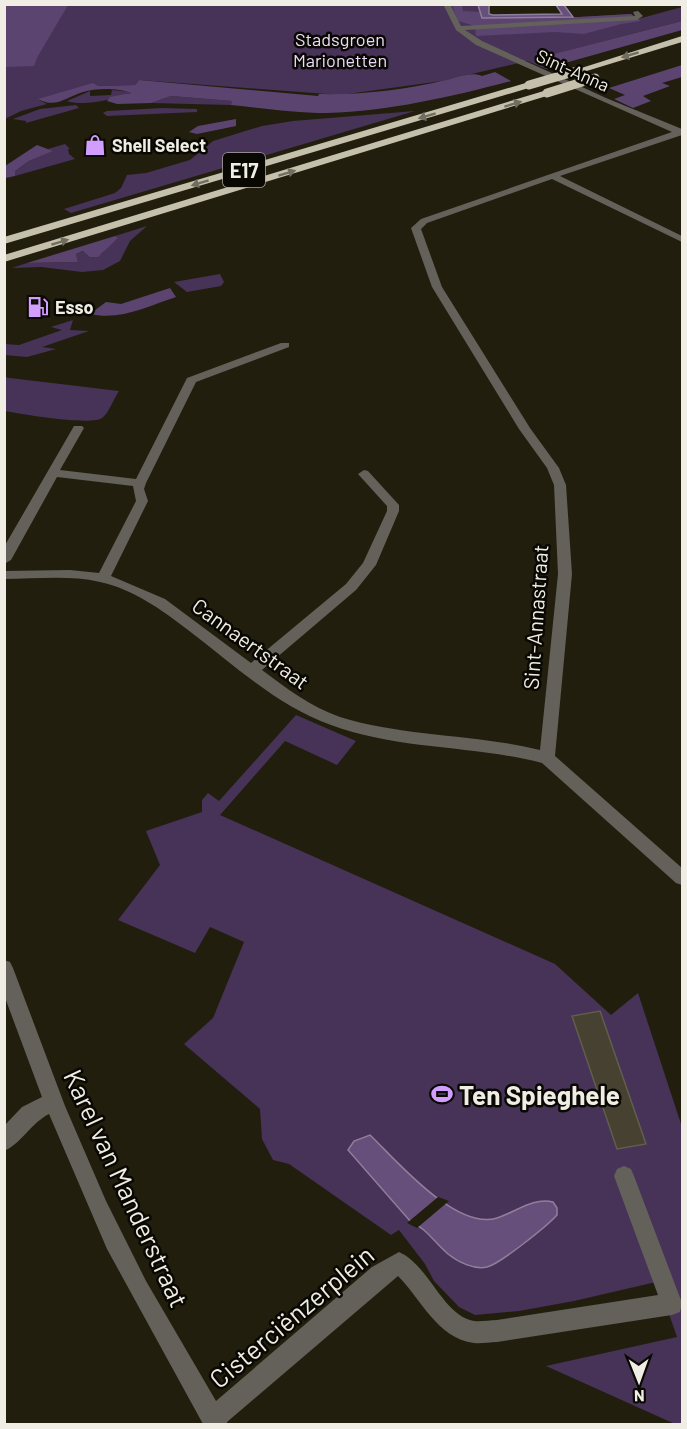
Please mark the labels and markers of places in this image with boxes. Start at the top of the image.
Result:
shop icon: Shell Select [83,133,107,157]
place label: Shell Select [112,134,206,156]
fuel station icon: Esso [26,295,50,319]
place label: Esso [55,296,93,318]
place label: Ten Spieghele [459,1079,620,1110]
sports icon: Ten Spieghele [430,1082,454,1106]

